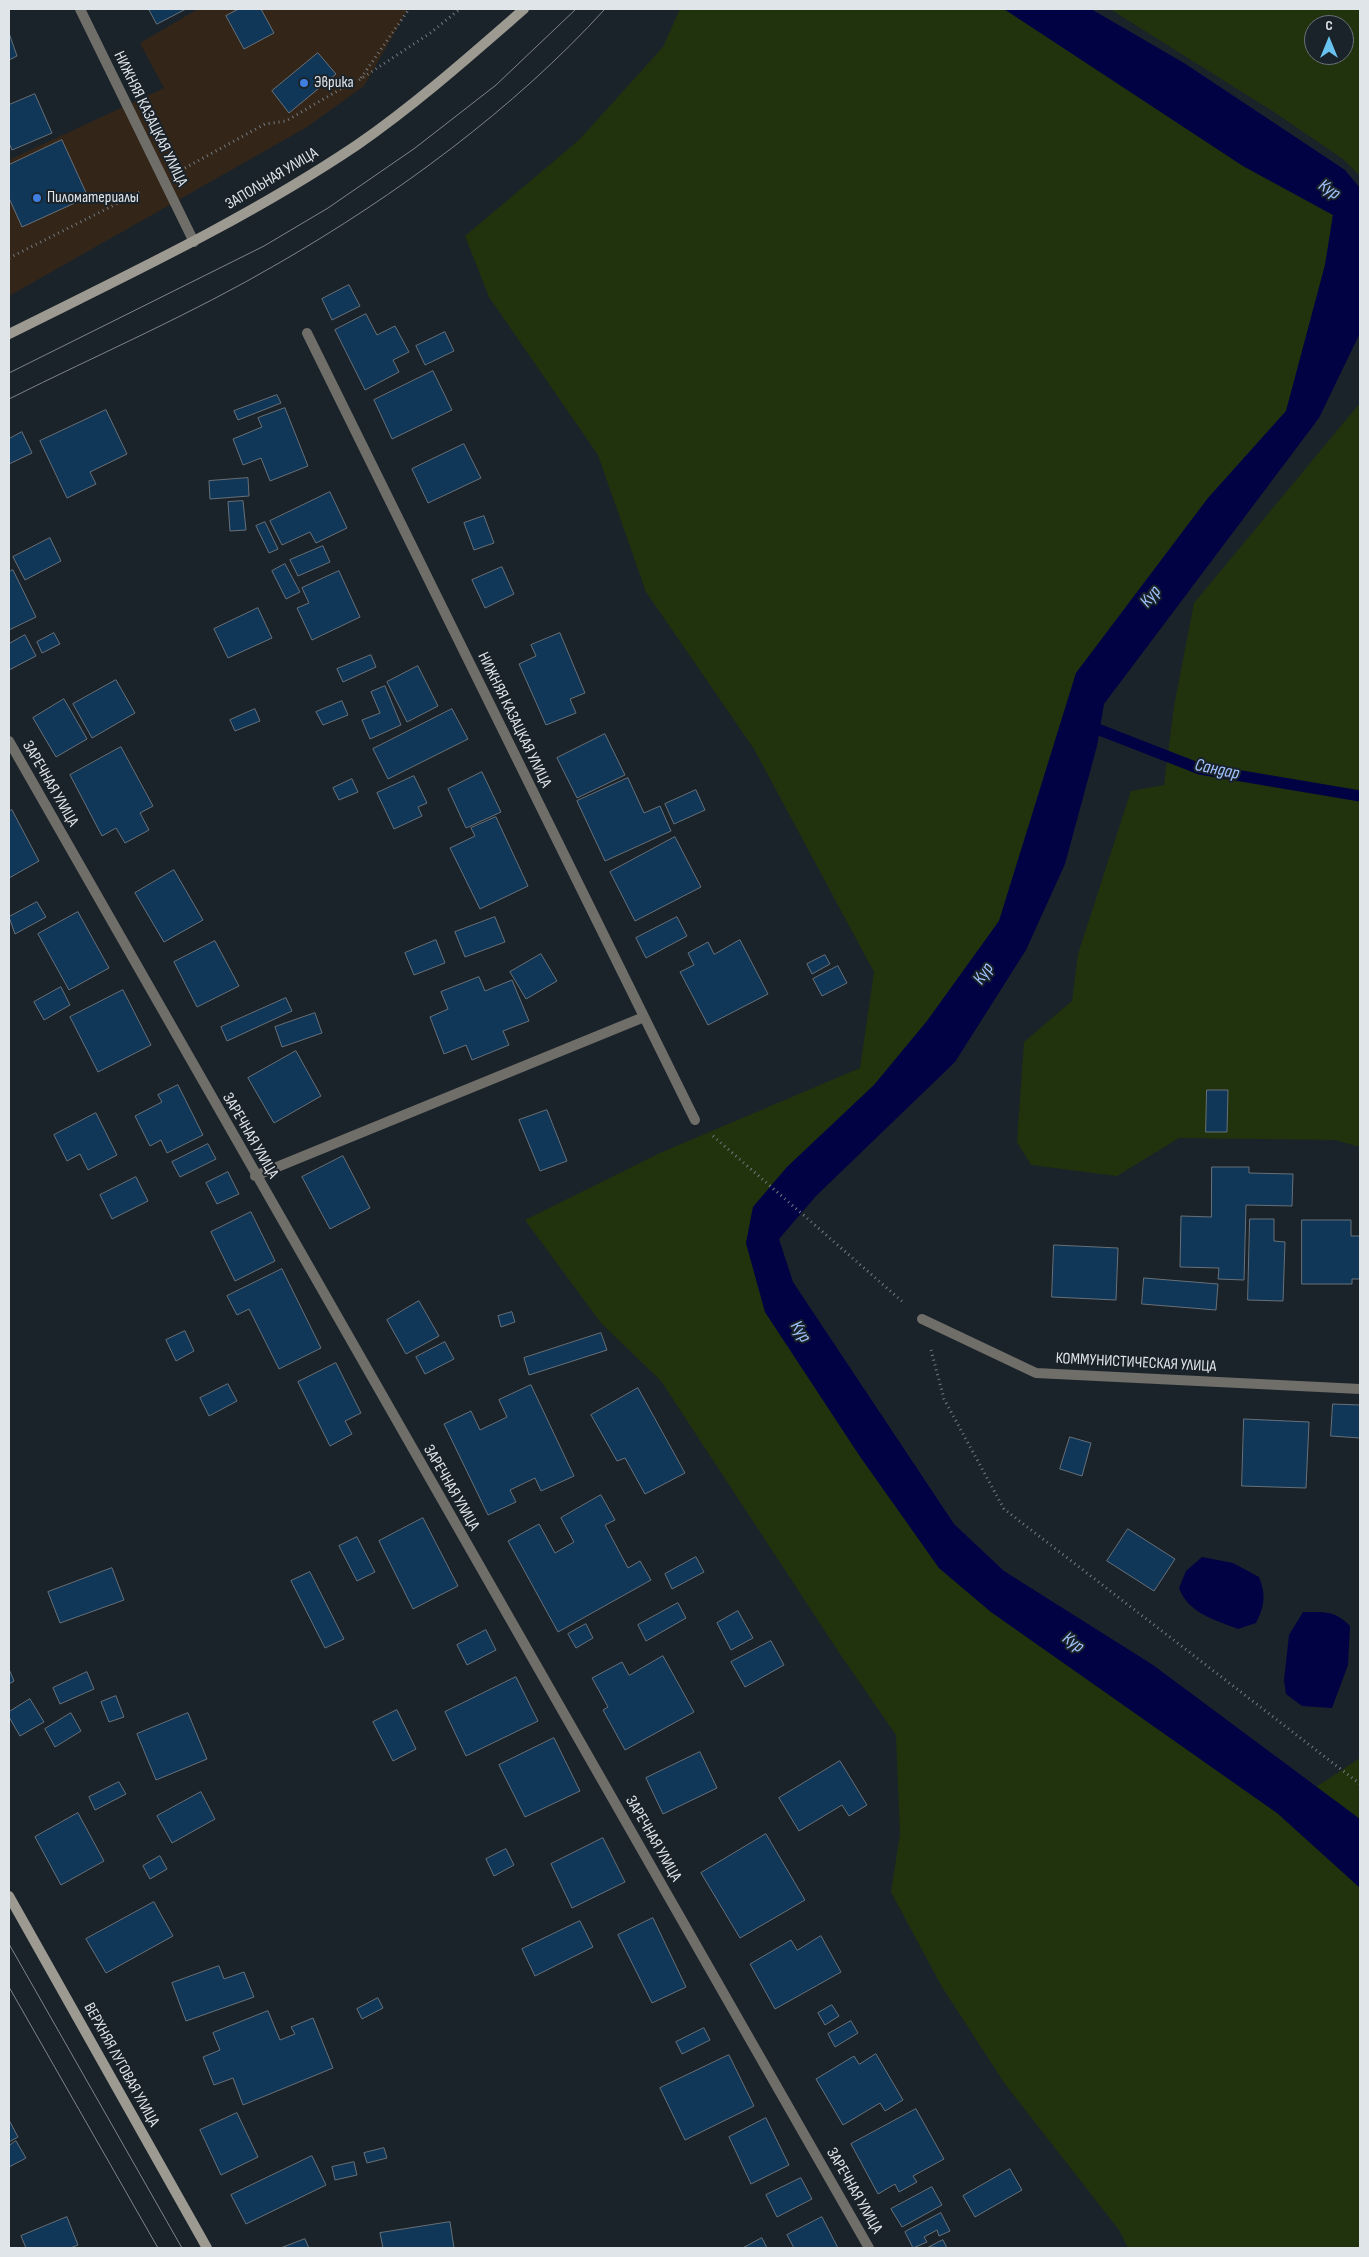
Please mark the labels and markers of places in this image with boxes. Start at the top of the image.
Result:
place label: Эврика [314,73,354,93]
marker: Эврика [298,77,310,89]
place label: Пиломатериалы [47,188,139,208]
marker: Пиломатериалы [31,192,43,204]

